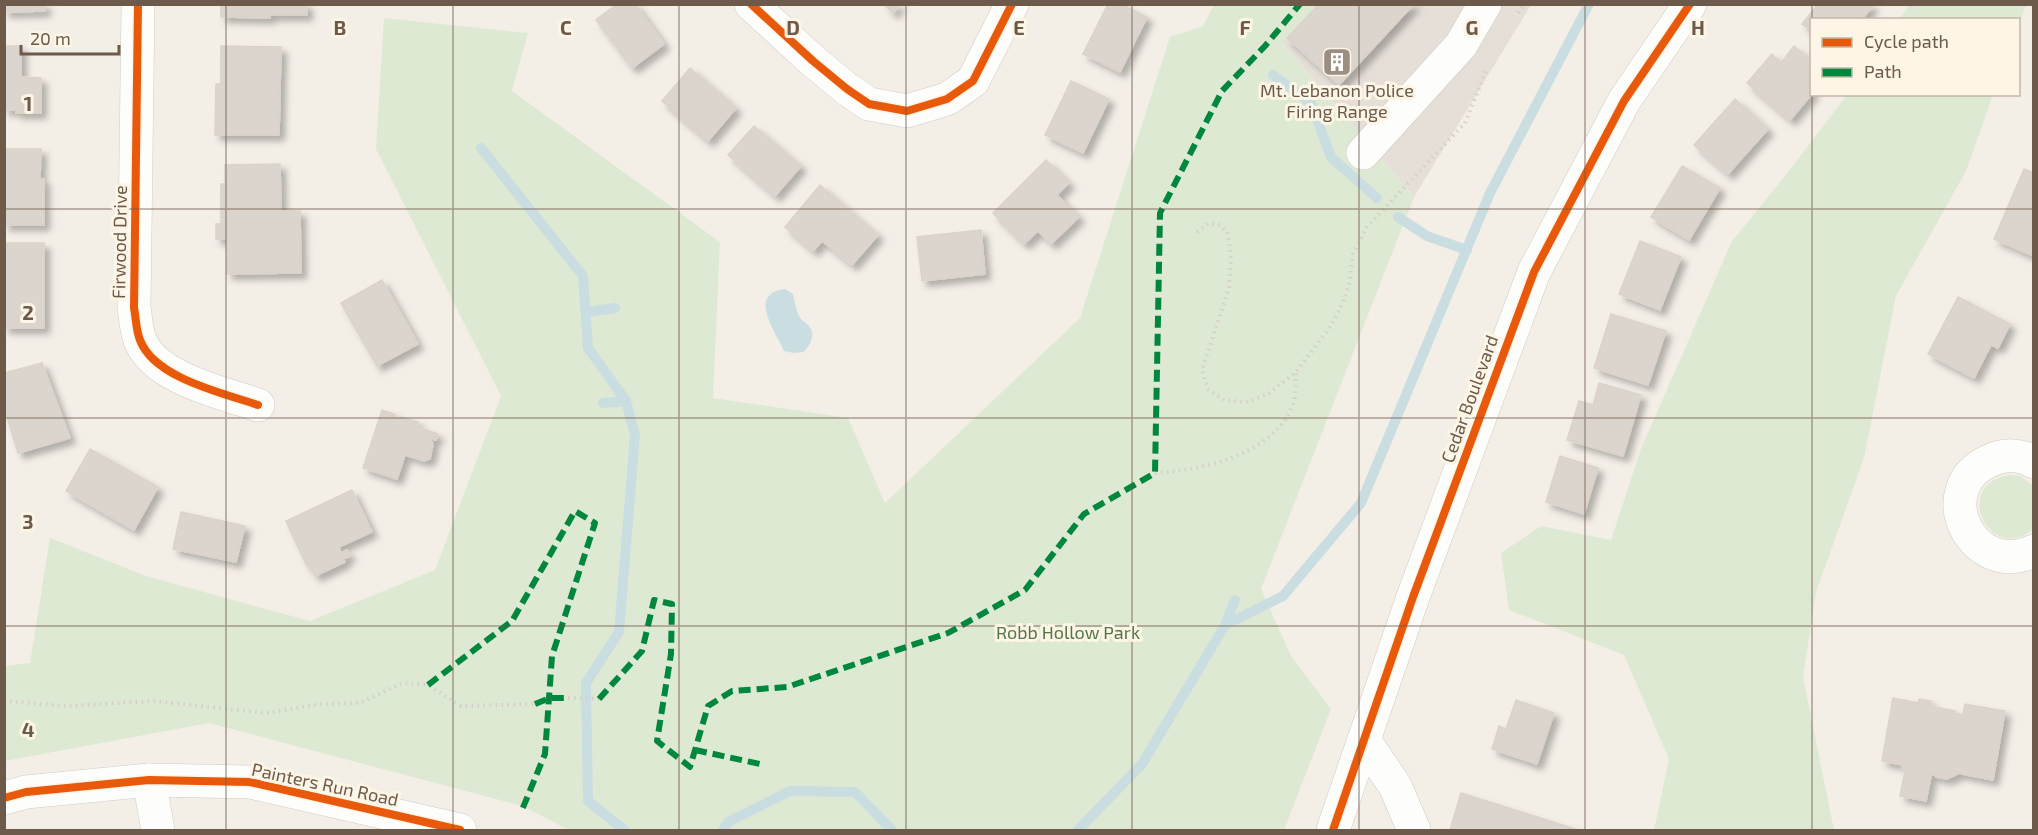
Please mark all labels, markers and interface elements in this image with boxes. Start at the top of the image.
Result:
text: B [334,15,346,39]
text: C [560,15,572,39]
text: D [786,15,800,39]
text: E [1013,15,1025,39]
text: F [1239,15,1251,39]
text: G [1466,15,1478,39]
text: H [1691,15,1705,39]
scale bar [21,18,118,56]
legend [1810,18,2020,96]
text: 20 m [30,27,71,49]
text: Cycle path [1864,30,1949,52]
building icon: Mt. Lebanon Police Firing Range [1321,46,1353,78]
text: Path [1864,60,1902,82]
place label: Mt. Lebanon Police Firing Range [1260,79,1414,122]
text: 1 [24,91,32,115]
street label: Firwood Drive [107,185,131,299]
text: 2 [22,300,34,324]
street label: Cedar Boulevard [1436,332,1502,466]
text: 3 [22,509,34,533]
park label: Robb Hollow Park [996,621,1140,643]
text: 4 [22,717,35,741]
street label: Painters Run Road [250,758,401,810]

